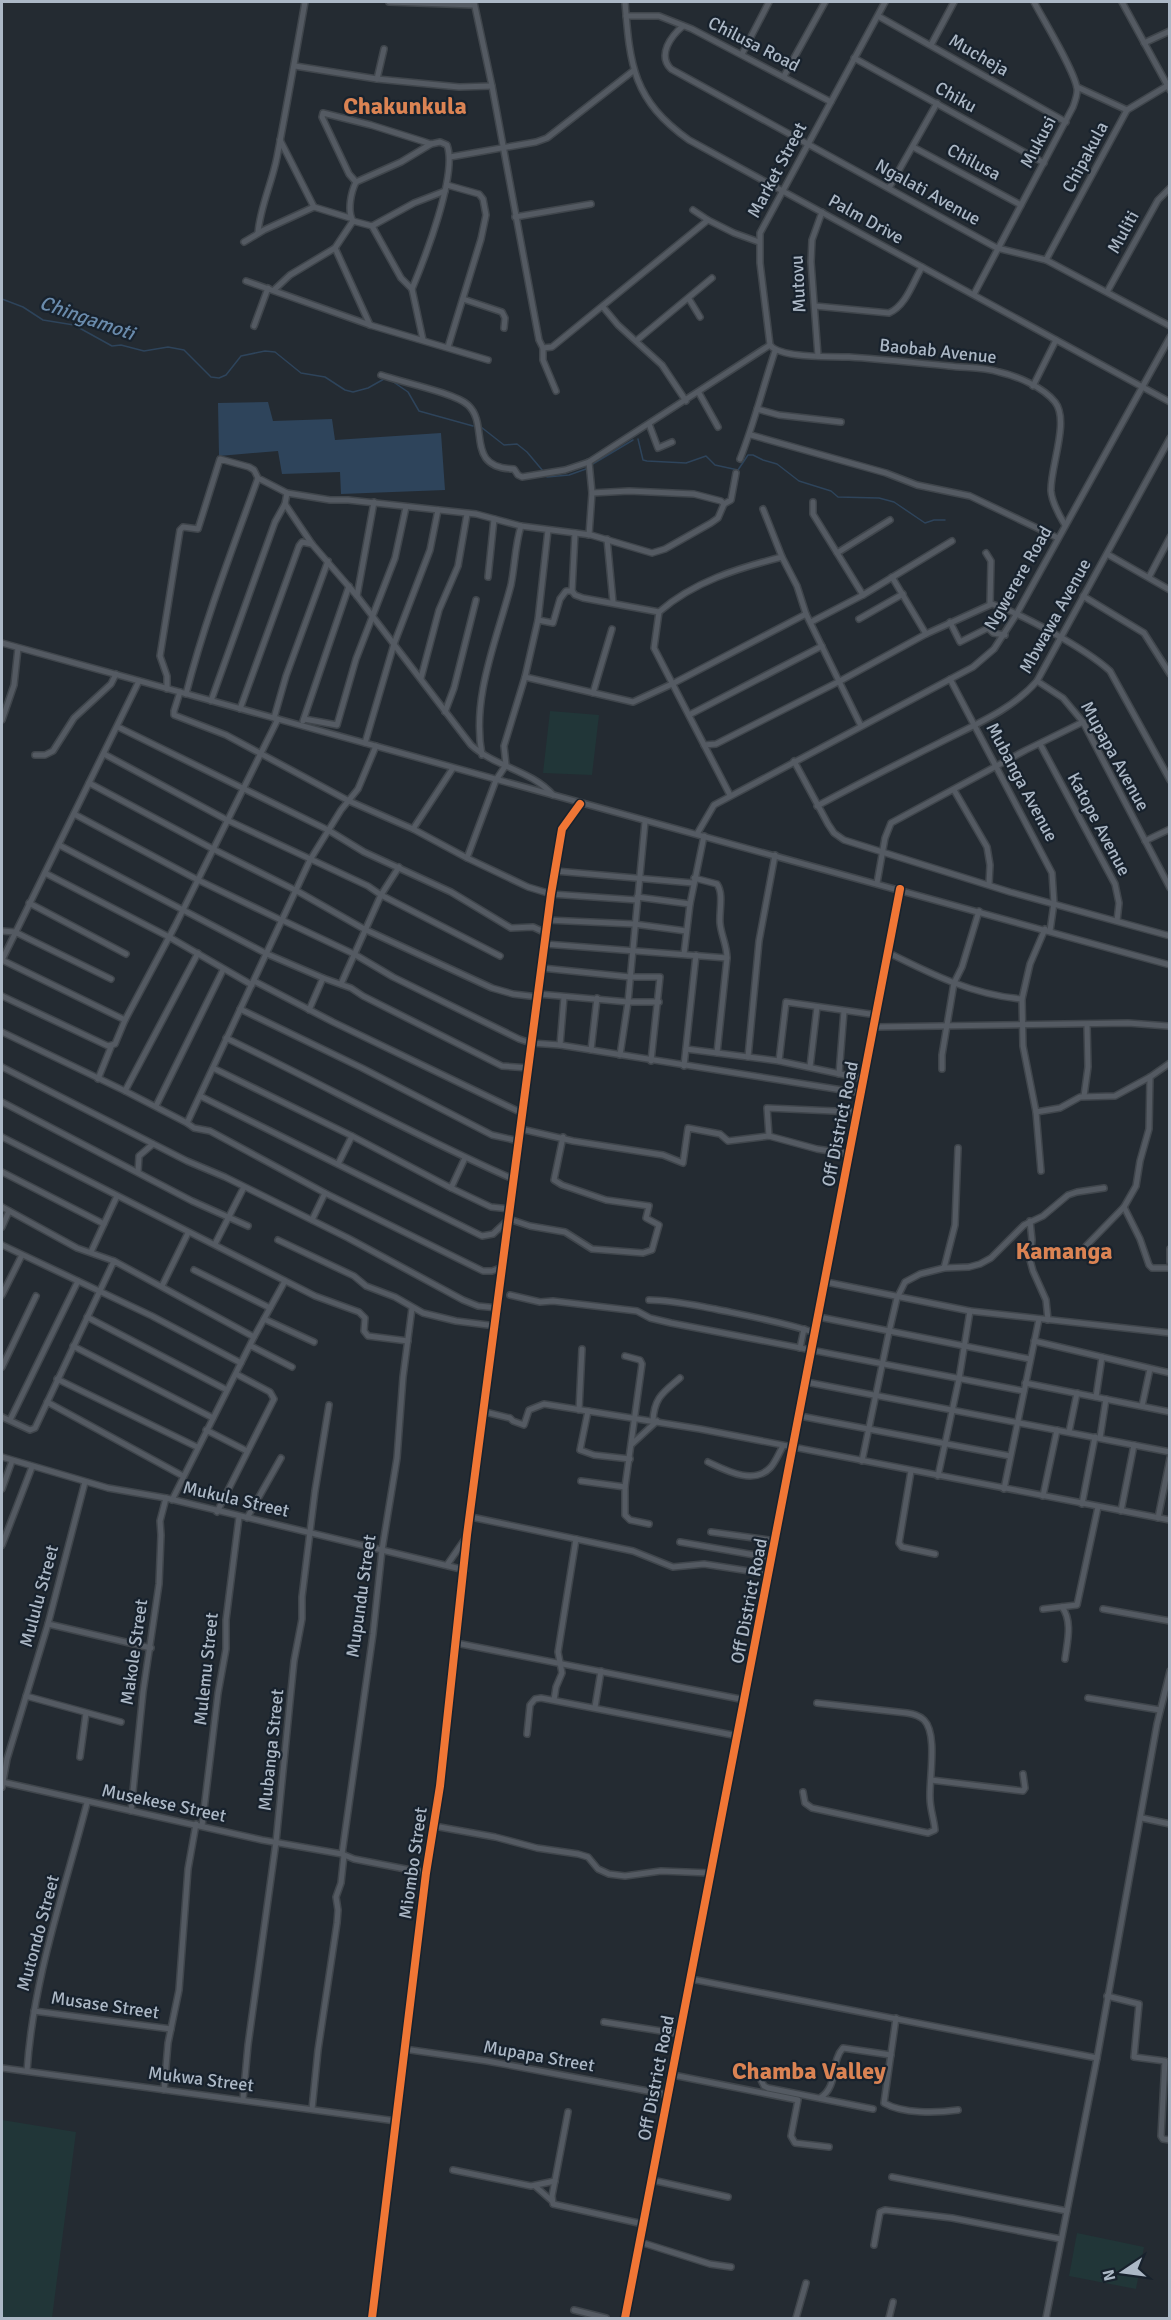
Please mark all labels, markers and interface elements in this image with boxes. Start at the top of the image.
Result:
street label: Chilusa Road [704,12,804,76]
street label: Mucheja [945,29,1013,81]
street label: Chiku [931,77,981,117]
district label: Chakunkula [343,91,467,121]
street label: Mukusi [1015,112,1061,172]
street label: Market Street [743,118,811,222]
street label: Chipakula [1057,118,1113,196]
street label: Chilusa [943,139,1005,185]
street label: Ngalati Avenue [872,154,984,230]
street label: Palm Drive [824,189,908,249]
street label: Muliti [1102,207,1144,257]
street label: Mutovu [786,255,810,313]
water label: Chingamoti [36,290,139,346]
street label: Baobab Avenue [878,334,998,368]
street label: Ngwerere Road [979,522,1057,634]
street label: Mbwawa Avenue [1014,555,1096,677]
street label: Mupapa Avenue [1076,697,1154,815]
street label: Mubanga Avenue [981,719,1063,845]
street label: Katope Avenue [1063,769,1135,879]
street label: Off District Road [817,1059,863,1189]
district label: Kamanga [1015,1236,1113,1266]
street label: Mukula Street [181,1476,291,1522]
street label: Mupundu Street [341,1533,381,1659]
street label: Off District Road [726,1536,772,1666]
street label: Mululu Street [15,1542,63,1650]
street label: Makole Street [116,1598,152,1706]
street label: Mulemu Street [189,1611,223,1727]
street label: Mubanga Street [254,1688,288,1812]
street label: Musekese Street [100,1779,228,1827]
street label: Miombo Street [394,1806,432,1920]
street label: Mutondo Street [12,1872,64,1994]
street label: Musase Street [49,1987,161,2023]
street label: Off District Road [633,2013,679,2143]
street label: Mupapa Street [482,2035,596,2077]
district label: Chamba Valley [732,2056,886,2086]
street label: Mukwa Street [147,2062,255,2096]
north arrow [1093,2242,1153,2302]
text: N [1098,2267,1120,2283]

